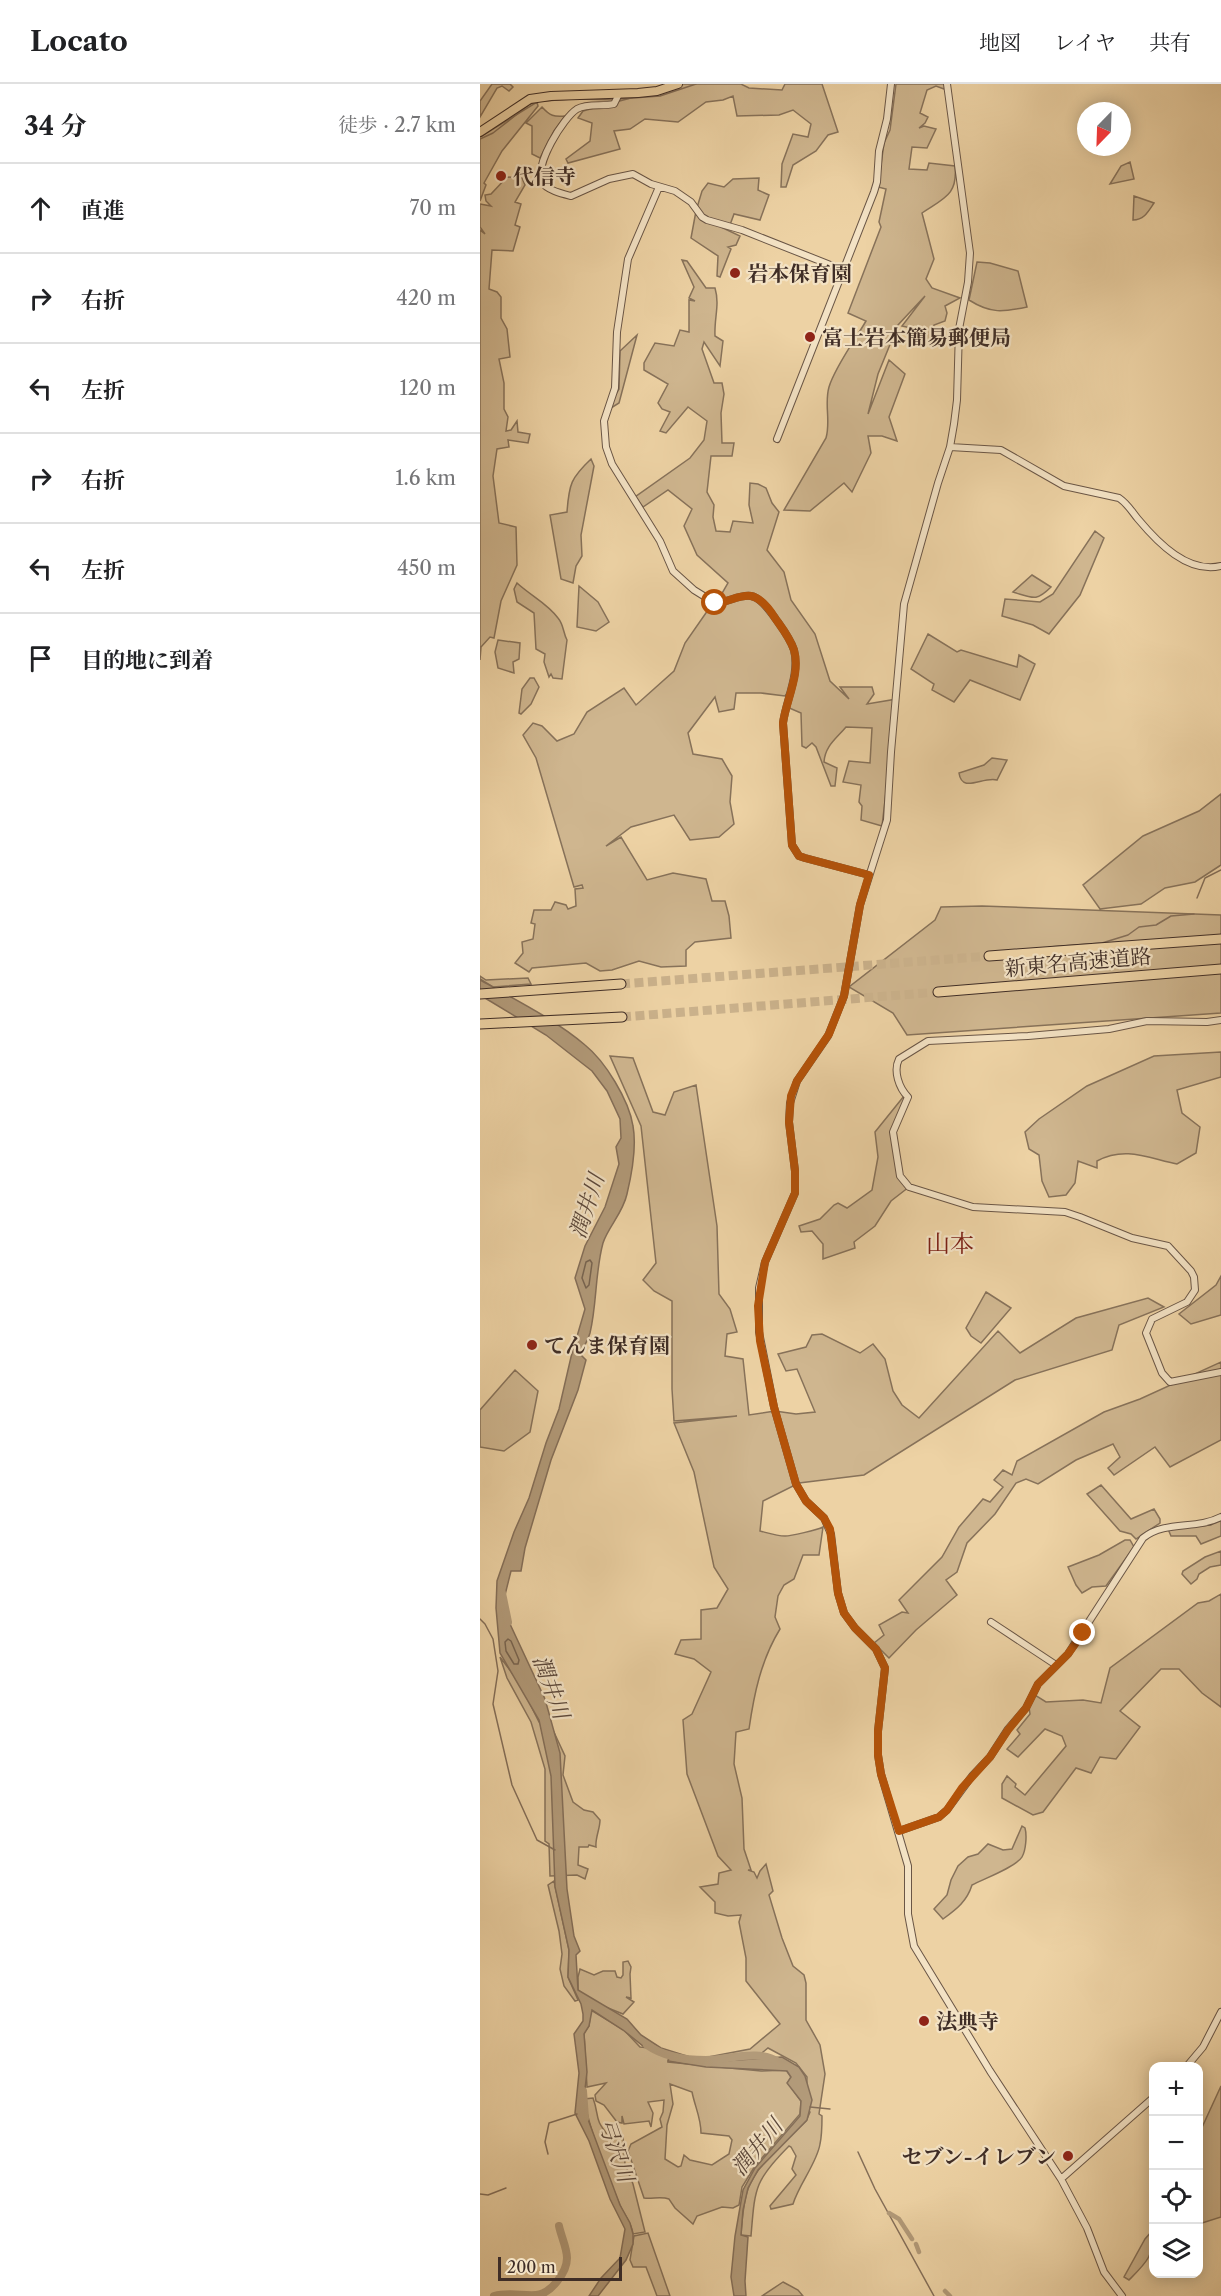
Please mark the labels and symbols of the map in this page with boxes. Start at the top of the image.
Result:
north arrow [1077,102,1131,156]
place label: 代信寺 [513,164,576,189]
marker: 代信寺 [494,169,508,183]
place label: 岩本保育園 [747,261,852,286]
marker: 岩本保育園 [728,266,742,280]
place label: 富士岩本簡易郵便局 [822,325,1011,350]
marker: 富士岩本簡易郵便局 [803,330,817,344]
route start [701,589,727,615]
street label: 新東名高速道路 [1004,943,1152,981]
water label: 潤井川 [564,1169,611,1242]
district label: 山本 [926,1229,974,1258]
place label: てんま保育園 [544,1333,670,1358]
marker: てんま保育園 [525,1338,539,1352]
route end [1069,1619,1095,1645]
water label: 潤井川 [527,1651,576,1724]
place label: 法典寺 [936,2009,999,2034]
marker: 法典寺 [917,2014,931,2028]
water label: 潤井川 [725,2112,790,2181]
water label: 弓沢川 [592,2114,640,2187]
place label: セブン-イレブン [901,2144,1056,2169]
marker: セブン-イレブン [1061,2149,1075,2163]
scale bar [498,2254,622,2282]

